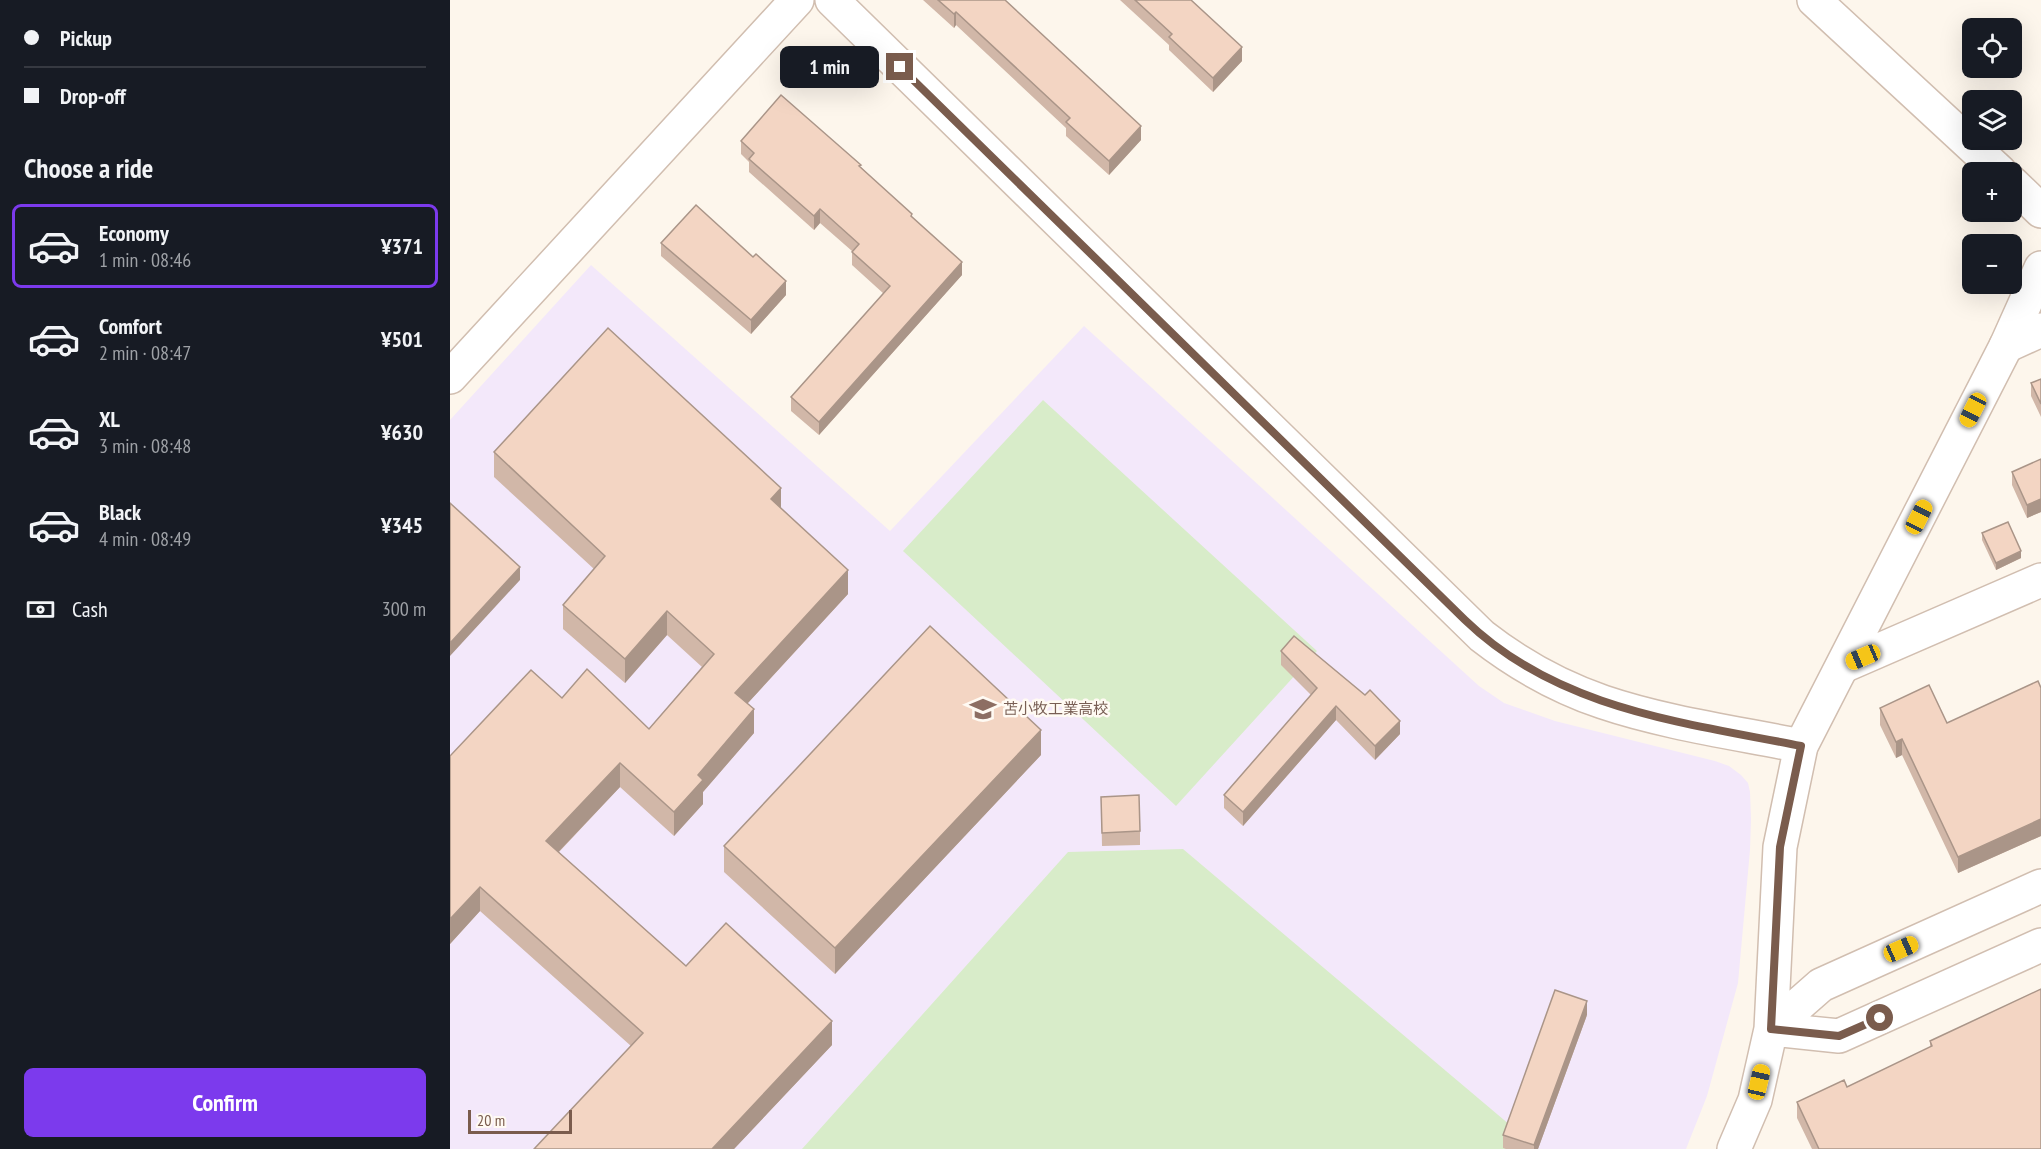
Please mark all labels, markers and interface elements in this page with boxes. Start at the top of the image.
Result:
map controls [1962,18,2022,294]
button: locate [1962,18,2022,78]
text: Pickup [60,24,112,52]
callout: 1 min [780,46,879,88]
route end [886,53,913,80]
text: 1 min [809,54,850,80]
text: Drop-off [60,82,126,110]
button: layers [1962,90,2022,150]
text: Choose a ride [24,151,153,185]
button: + [1962,162,2022,222]
icon: car [27,219,81,273]
text: Economy [99,219,169,247]
text: ¥371 [381,232,423,260]
button: − [1962,234,2022,294]
text: 1 min · 08:46 [99,247,191,273]
icon: car [27,312,81,366]
text: Comfort [99,312,162,340]
text: ¥501 [381,325,423,353]
text: 2 min · 08:47 [99,340,191,366]
car [1957,390,1989,430]
icon: car [27,405,81,459]
text: XL [99,405,120,433]
text: ¥630 [381,418,423,446]
text: 3 min · 08:48 [99,433,191,459]
car [1903,497,1935,537]
icon: car [27,498,81,552]
text: Black [99,498,141,526]
text: ¥345 [381,511,423,539]
text: 4 min · 08:49 [99,526,191,552]
icon: cash [24,593,57,626]
text: Cash [72,595,108,623]
text: 300 m [382,596,426,622]
car [1843,642,1883,672]
school or university icon: 苫小牧工業高校 [968,694,998,724]
place label: 苫小牧工業高校 [1003,699,1108,718]
car [1881,933,1921,965]
route start [1866,1004,1893,1031]
car [1746,1062,1772,1102]
button: Confirm [24,1068,426,1137]
scale bar [468,1107,572,1134]
text: 20 m [477,1110,505,1130]

